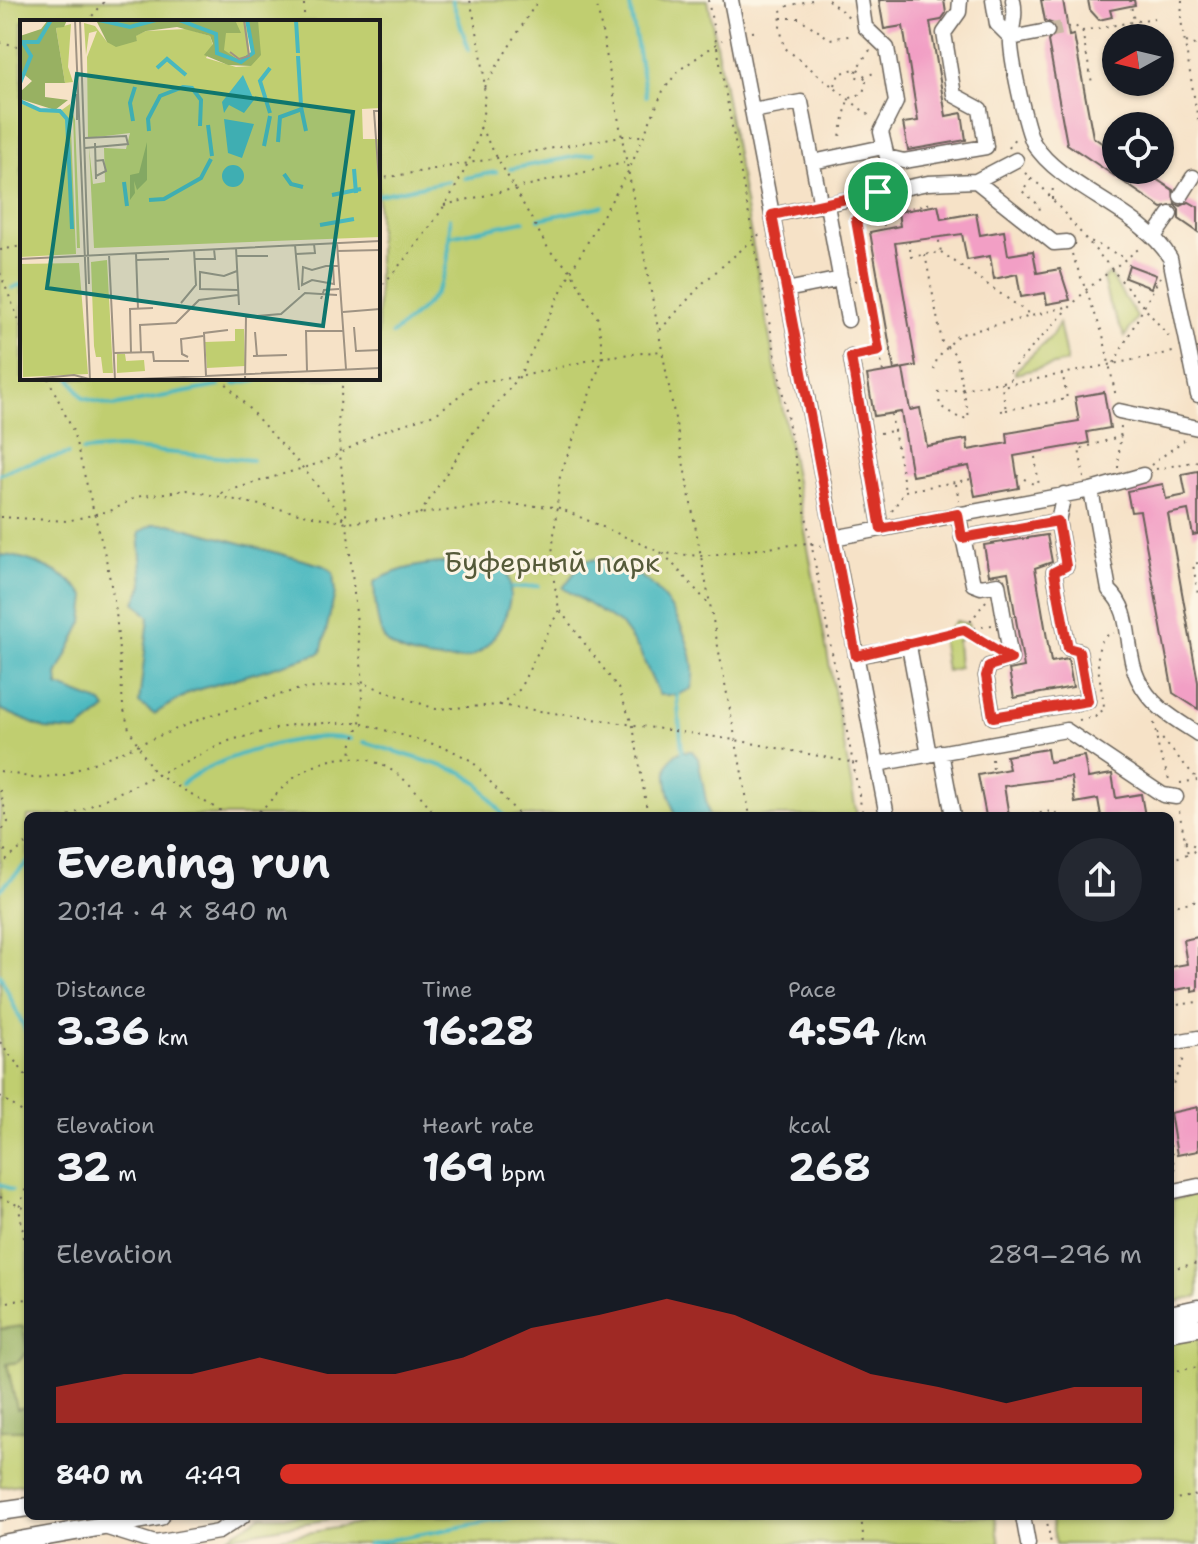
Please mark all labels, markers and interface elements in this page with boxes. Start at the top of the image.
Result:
inset map [20,20,380,380]
north arrow [1102,24,1174,96]
map controls [1102,24,1174,184]
button: locate [1102,112,1174,184]
pin [844,158,912,226]
icon: arrive [856,170,900,214]
park label: Буферный парк [444,543,660,581]
text: Evening run [56,833,330,892]
button: share [1058,838,1142,922]
text: 20:14 · 4 × 840 m [56,893,288,928]
text: Distance [56,975,146,1004]
text: Time [422,975,472,1004]
text: Pace [788,975,836,1004]
text: 3.36 [56,1004,150,1058]
text: 16:28 [422,1004,534,1058]
text: 4:54 [788,1004,880,1058]
text: km [150,1023,188,1052]
text: /km [880,1023,927,1052]
text: Elevation [56,1111,154,1140]
text: Heart rate [422,1111,534,1140]
text: kcal [788,1111,831,1140]
text: 32 [56,1140,111,1194]
text: 169 [422,1140,494,1194]
text: 268 [788,1140,871,1194]
text: m [111,1159,137,1188]
text: bpm [494,1159,545,1188]
text: Elevation [56,1236,172,1271]
text: 289–296 m [987,1236,1142,1271]
text: 840 m [56,1457,143,1492]
text: 4:49 [184,1457,242,1492]

